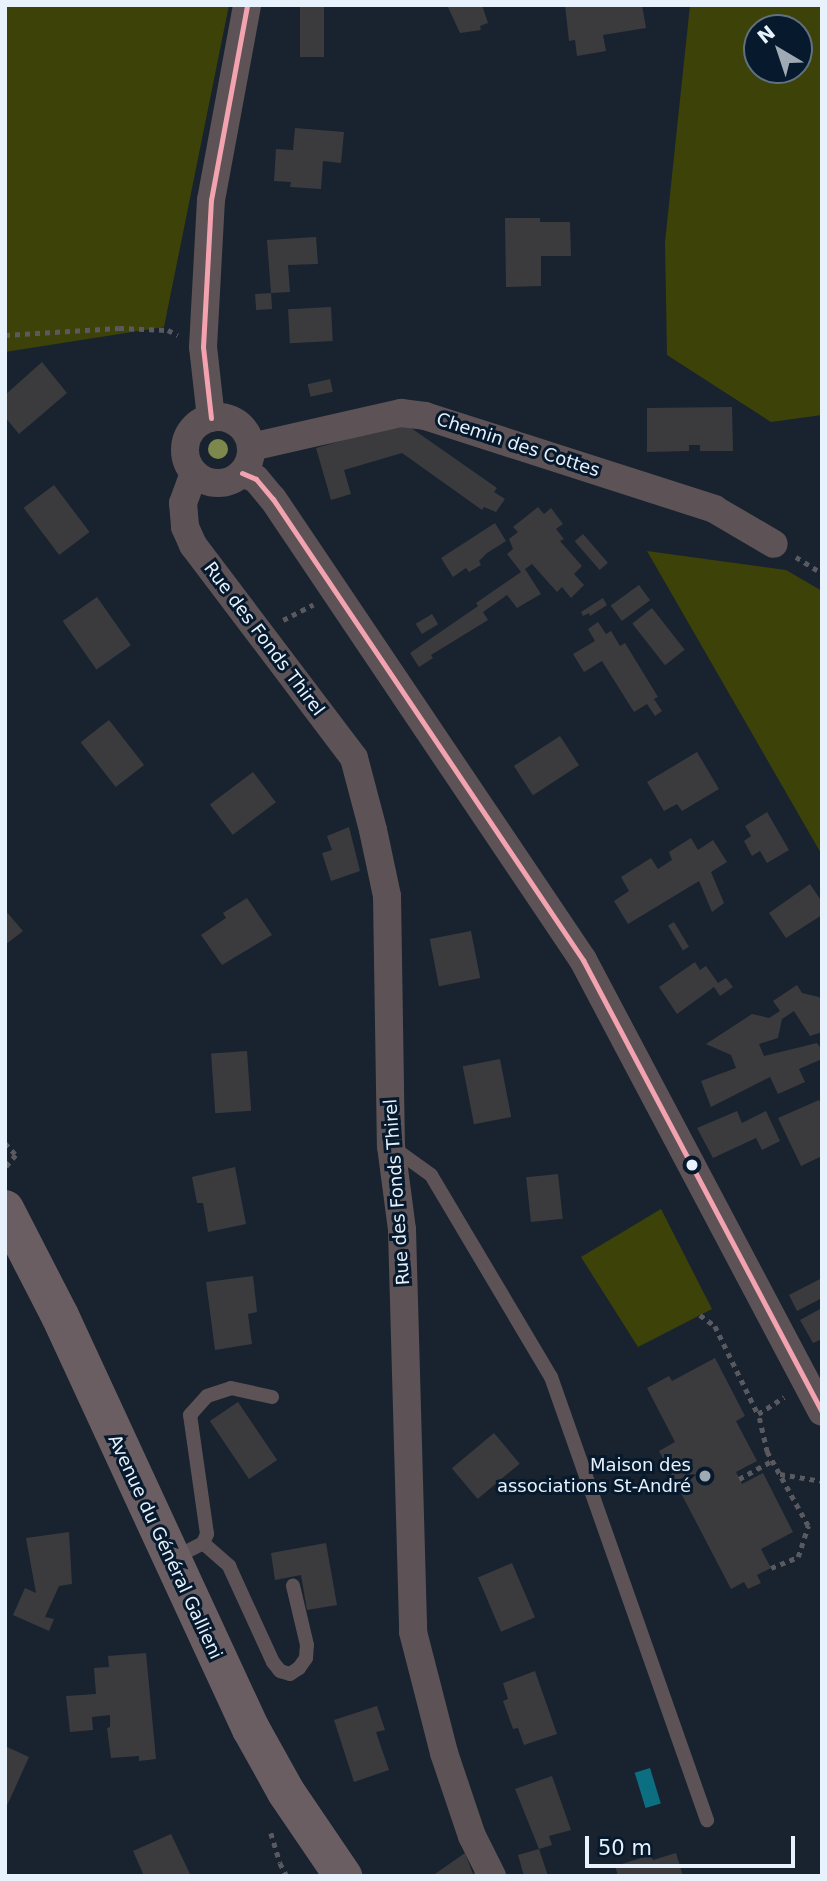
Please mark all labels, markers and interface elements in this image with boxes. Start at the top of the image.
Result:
north arrow [743,14,813,84]
text: N [753,21,779,48]
street label: Chemin des Cottes [434,408,602,482]
street label: Rue des Fonds Thirel [199,558,329,720]
street label: Rue des Fonds Thirel [380,1098,414,1286]
unlabelled marker [685,1158,699,1172]
street label: Avenue du Général Gallieni [103,1431,227,1663]
place label: Maison des associations St-André [497,1455,691,1498]
marker: Maison des associations St-André [697,1468,713,1484]
scale bar [589,1822,799,1866]
text: 50 m [598,1836,652,1860]

